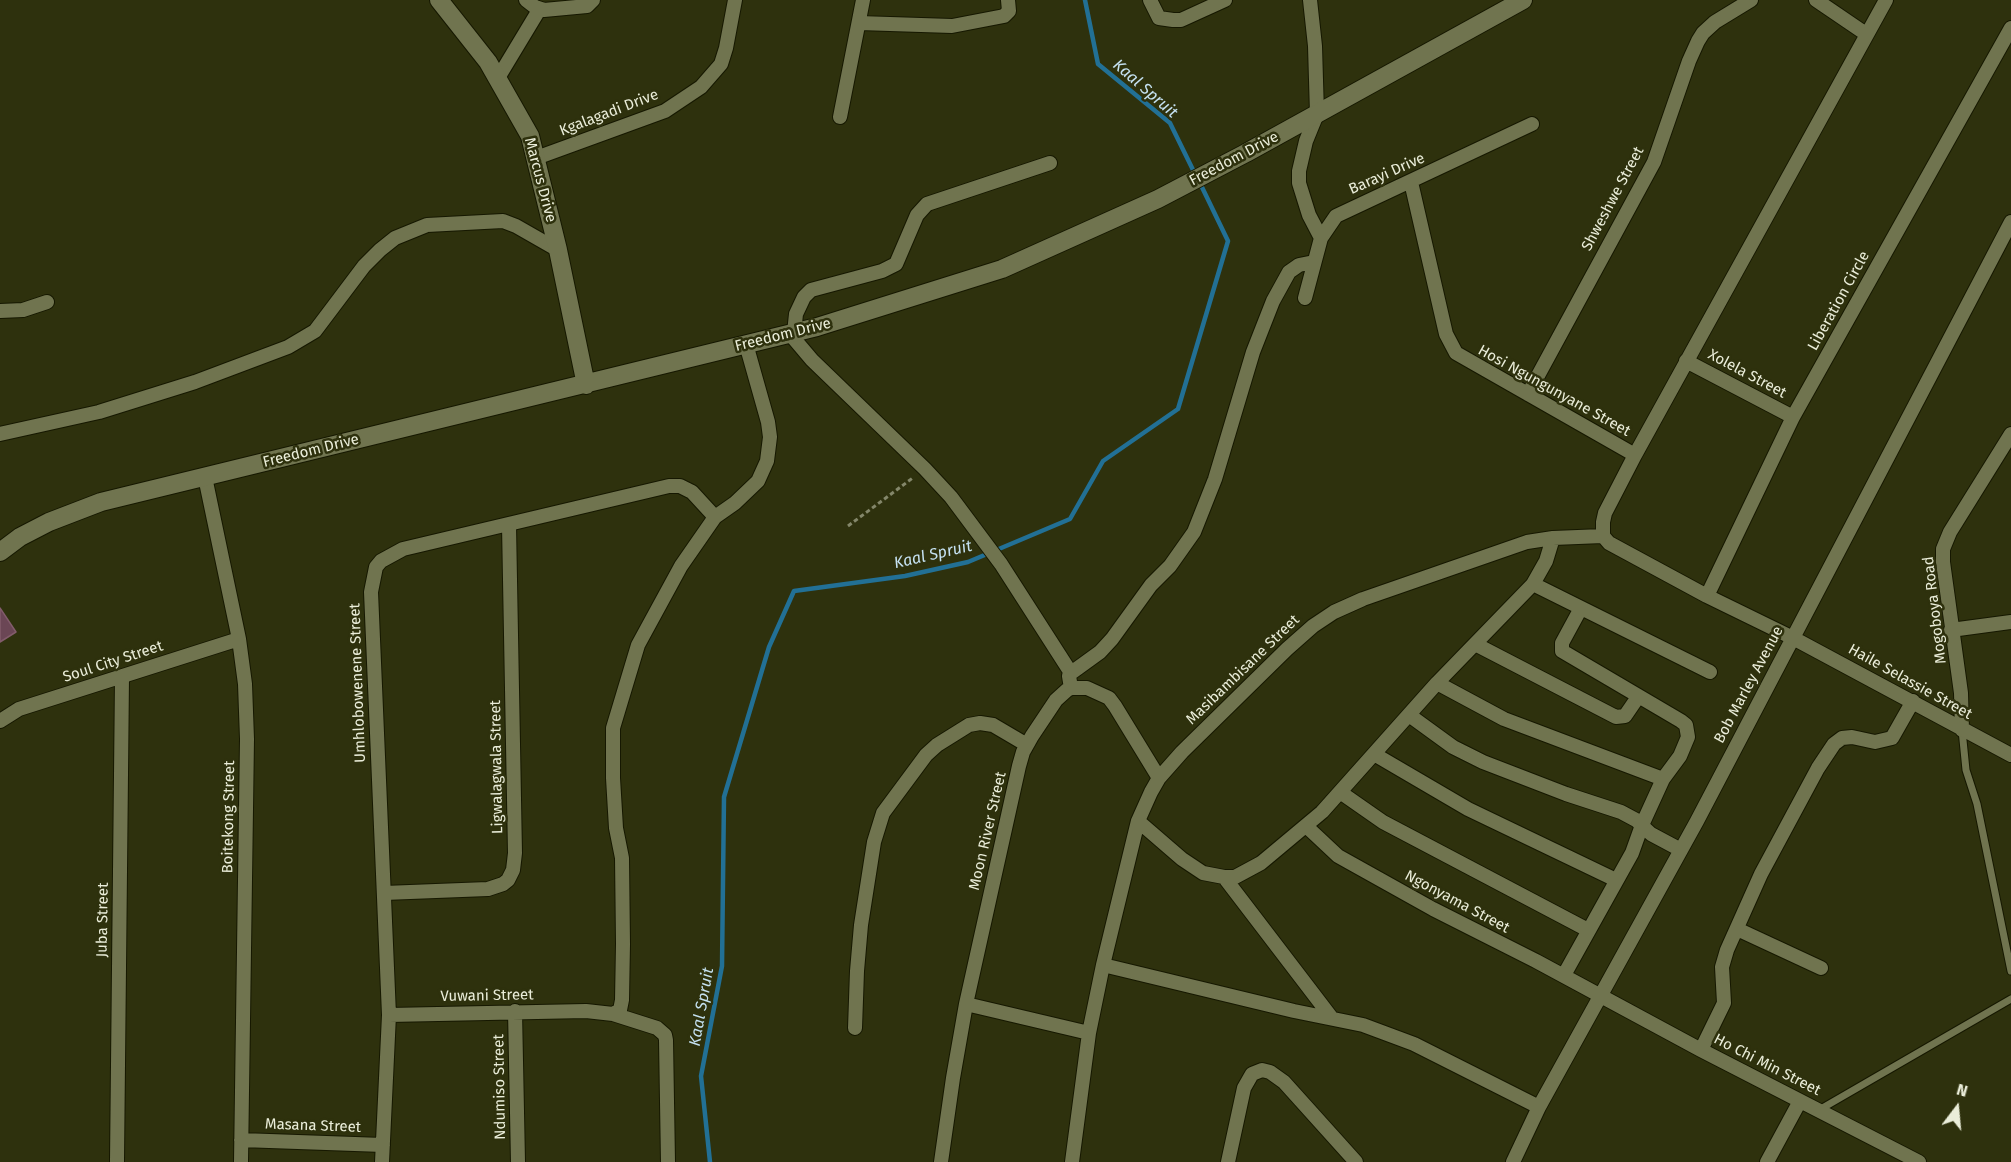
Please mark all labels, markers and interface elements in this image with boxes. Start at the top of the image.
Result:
water label: Kaal Spruit [1109,56,1181,122]
street label: Kgalagadi Drive [557,86,661,140]
street label: Freedom Drive [1186,128,1282,190]
street label: Marcus Drive [520,136,560,224]
street label: Shweshwe Street [1578,144,1648,254]
street label: Barayi Drive [1346,149,1428,199]
street label: Liberation Circle [1804,248,1874,354]
street label: Freedom Drive [733,314,833,356]
street label: Hosi Ngungunyane Street [1475,342,1633,440]
street label: Xolela Street [1705,346,1789,402]
street label: Freedom Drive [261,430,361,472]
water label: Kaal Spruit [892,537,974,573]
street label: Mogoboya Road [1919,555,1951,665]
street label: Umhlobowenene Street [346,603,370,763]
street label: Masibambisane Street [1183,611,1303,729]
street label: Bob Marley Avenue [1711,623,1787,747]
street label: Soul City Street [61,637,165,687]
street label: Haile Selassie Street [1845,641,1975,723]
street label: Ligwalagwala Street [487,700,507,834]
street label: Boitekong Street [219,760,239,874]
street label: Moon River Street [966,770,1010,892]
street label: Ngonyama Street [1401,867,1513,937]
street label: Juba Street [93,882,113,958]
water label: Kaal Spruit [686,966,718,1048]
street label: Vuwani Street [440,986,534,1006]
street label: Ho Chi Min Street [1711,1030,1823,1100]
street label: Ndumiso Street [490,1034,510,1140]
north arrow [1927,1078,1987,1138]
text: N [1954,1080,1970,1101]
street label: Masana Street [265,1115,361,1137]

